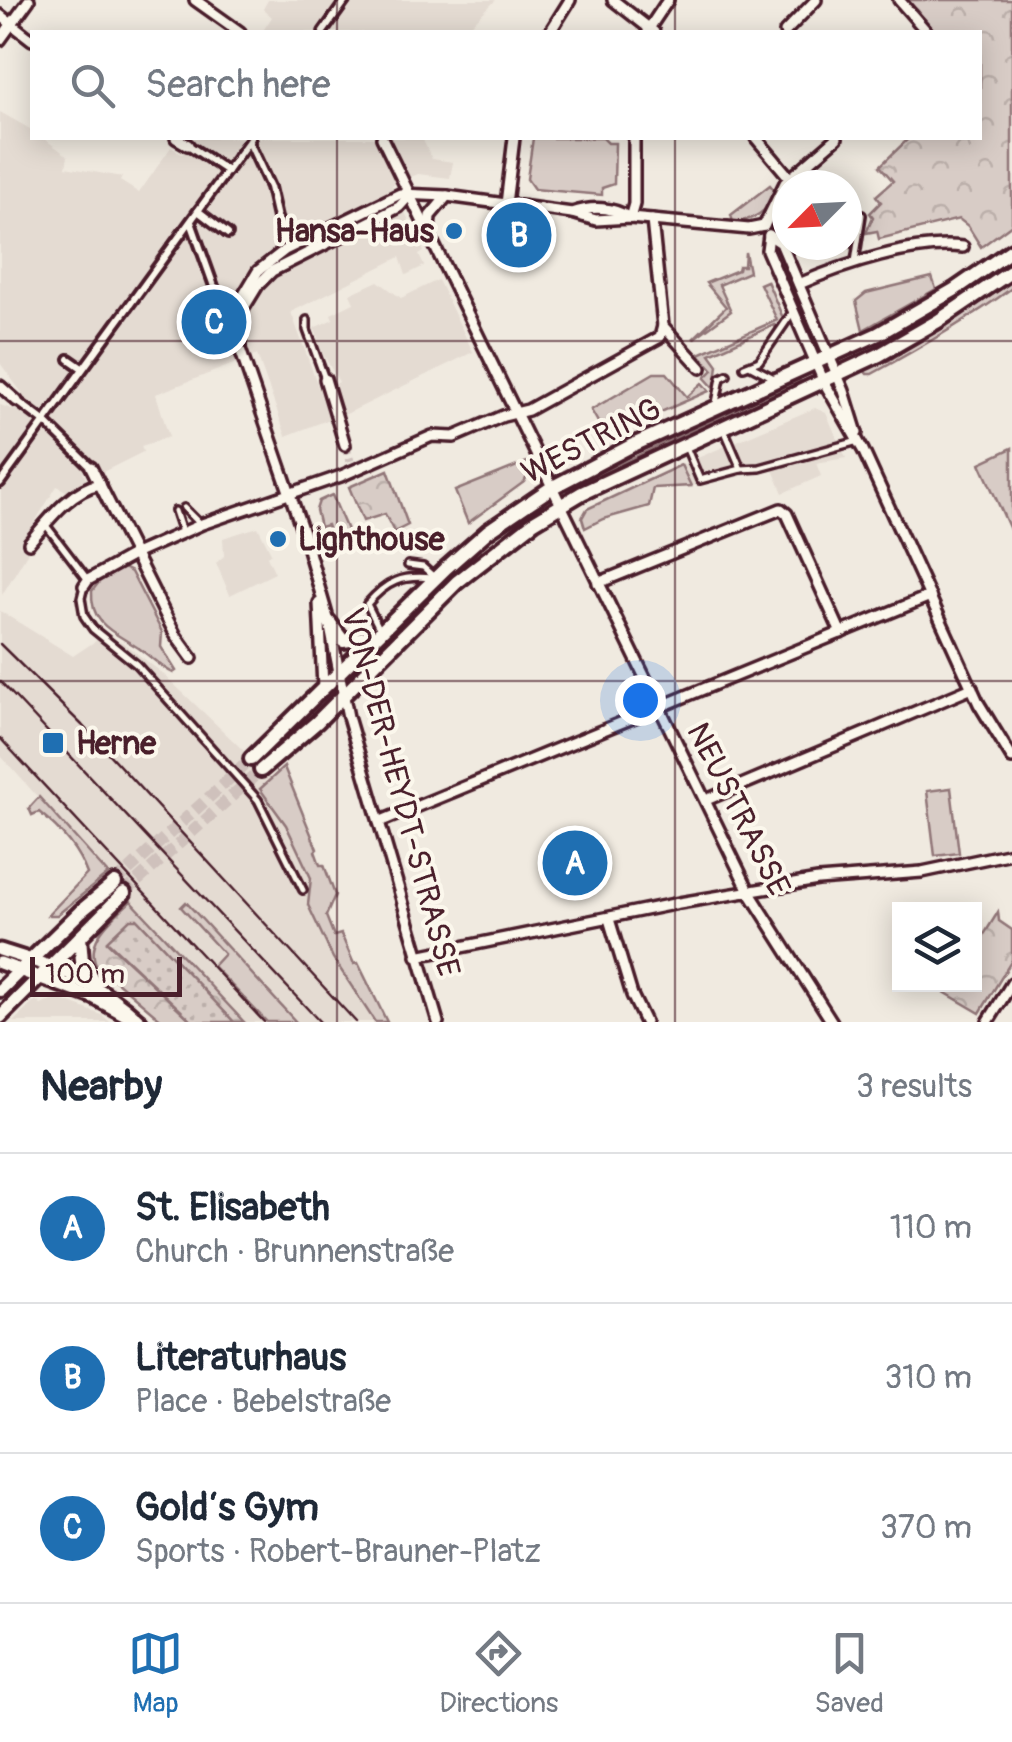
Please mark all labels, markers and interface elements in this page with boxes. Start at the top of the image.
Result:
search box [30,30,982,140]
icon: search [65,58,120,113]
text: Search here [145,61,331,109]
north arrow [772,170,862,260]
pin: B [486,198,552,272]
place label: Hansa-Haus [275,212,435,252]
marker: Hansa-Haus [443,220,465,242]
pin: C [182,284,246,360]
street label: WESTRING [515,389,668,493]
place label: Lighthouse [298,520,446,560]
marker: Lighthouse [267,528,289,550]
street label: VON-DER-HEYDT-STRASSE [332,603,469,981]
your location [615,675,666,726]
street label: NEUSTRASSE [677,716,799,903]
place label: Herne [76,724,157,764]
marker: Herne [40,730,66,756]
pin: A [542,826,608,900]
map controls [892,902,982,992]
button: layers [892,902,982,992]
scale bar [30,952,182,996]
text: 100 m [45,957,125,992]
text: Nearby [40,1061,162,1113]
text: 3 results [856,1067,972,1107]
text: St. Elisabeth [135,1184,330,1232]
text: A [62,1208,83,1248]
text: 110 m [890,1208,972,1248]
text: Church · Brunnenstraße [135,1232,454,1272]
text: Literaturhaus [135,1334,346,1382]
text: B [63,1358,82,1398]
text: 310 m [884,1358,972,1398]
text: Place · Bebelstraße [135,1382,391,1422]
text: Gold‘s Gym [135,1484,319,1532]
text: C [63,1508,82,1548]
text: 370 m [880,1508,972,1548]
text: Sports · Robert-Brauner-Platz [135,1532,541,1572]
tab: Map [128,1626,183,1721]
tab: Directions [439,1626,558,1721]
tab: Saved [814,1626,884,1721]

